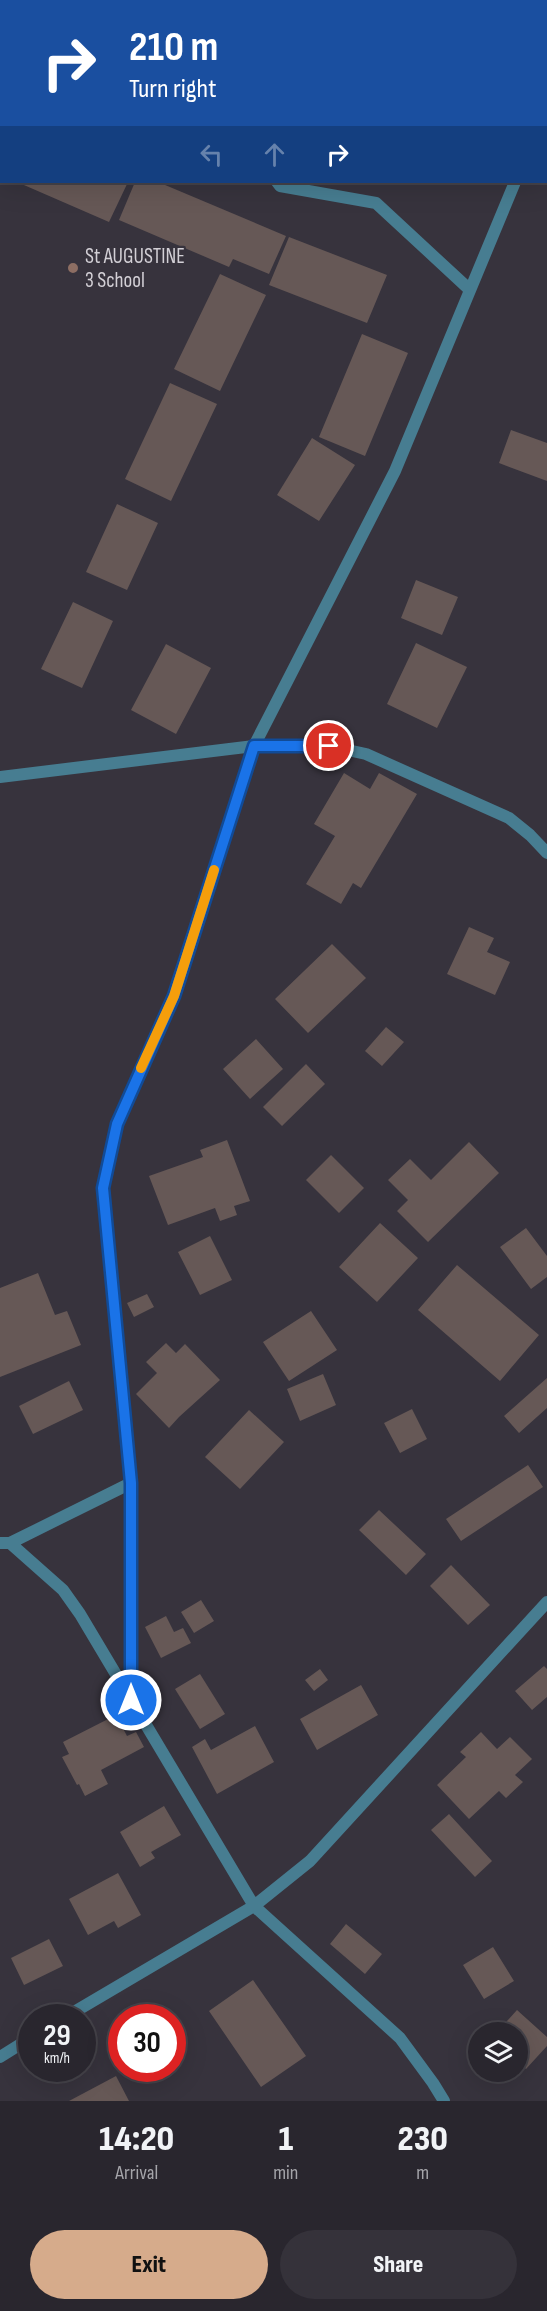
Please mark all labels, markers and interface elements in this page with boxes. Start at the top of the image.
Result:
text: 210 m [129,22,218,73]
icon: right [30,24,108,102]
text: Turn right [129,73,216,105]
icon: left [195,138,228,171]
icon: ahead [258,138,291,171]
icon: right [321,138,354,171]
place label: St AUGUSTINE 3 School [85,244,185,293]
marker: St AUGUSTINE 3 School [66,261,80,275]
pin [303,720,354,771]
icon: arrive [312,729,345,762]
position arrow [99,1668,163,1732]
speed limit sign: 30 [108,2004,186,2082]
text: 29 [43,2018,71,2054]
map controls [468,2022,528,2082]
button: layers [468,2022,528,2082]
text: km/h [44,2049,70,2068]
text: 14:20 [99,2118,174,2161]
text: 1 [278,2118,293,2161]
text: 230 [397,2118,448,2161]
text: Arrival [115,2161,158,2185]
text: min [273,2161,298,2185]
text: m [416,2161,429,2185]
button: Exit [30,2230,268,2299]
button: Share [280,2230,517,2299]

